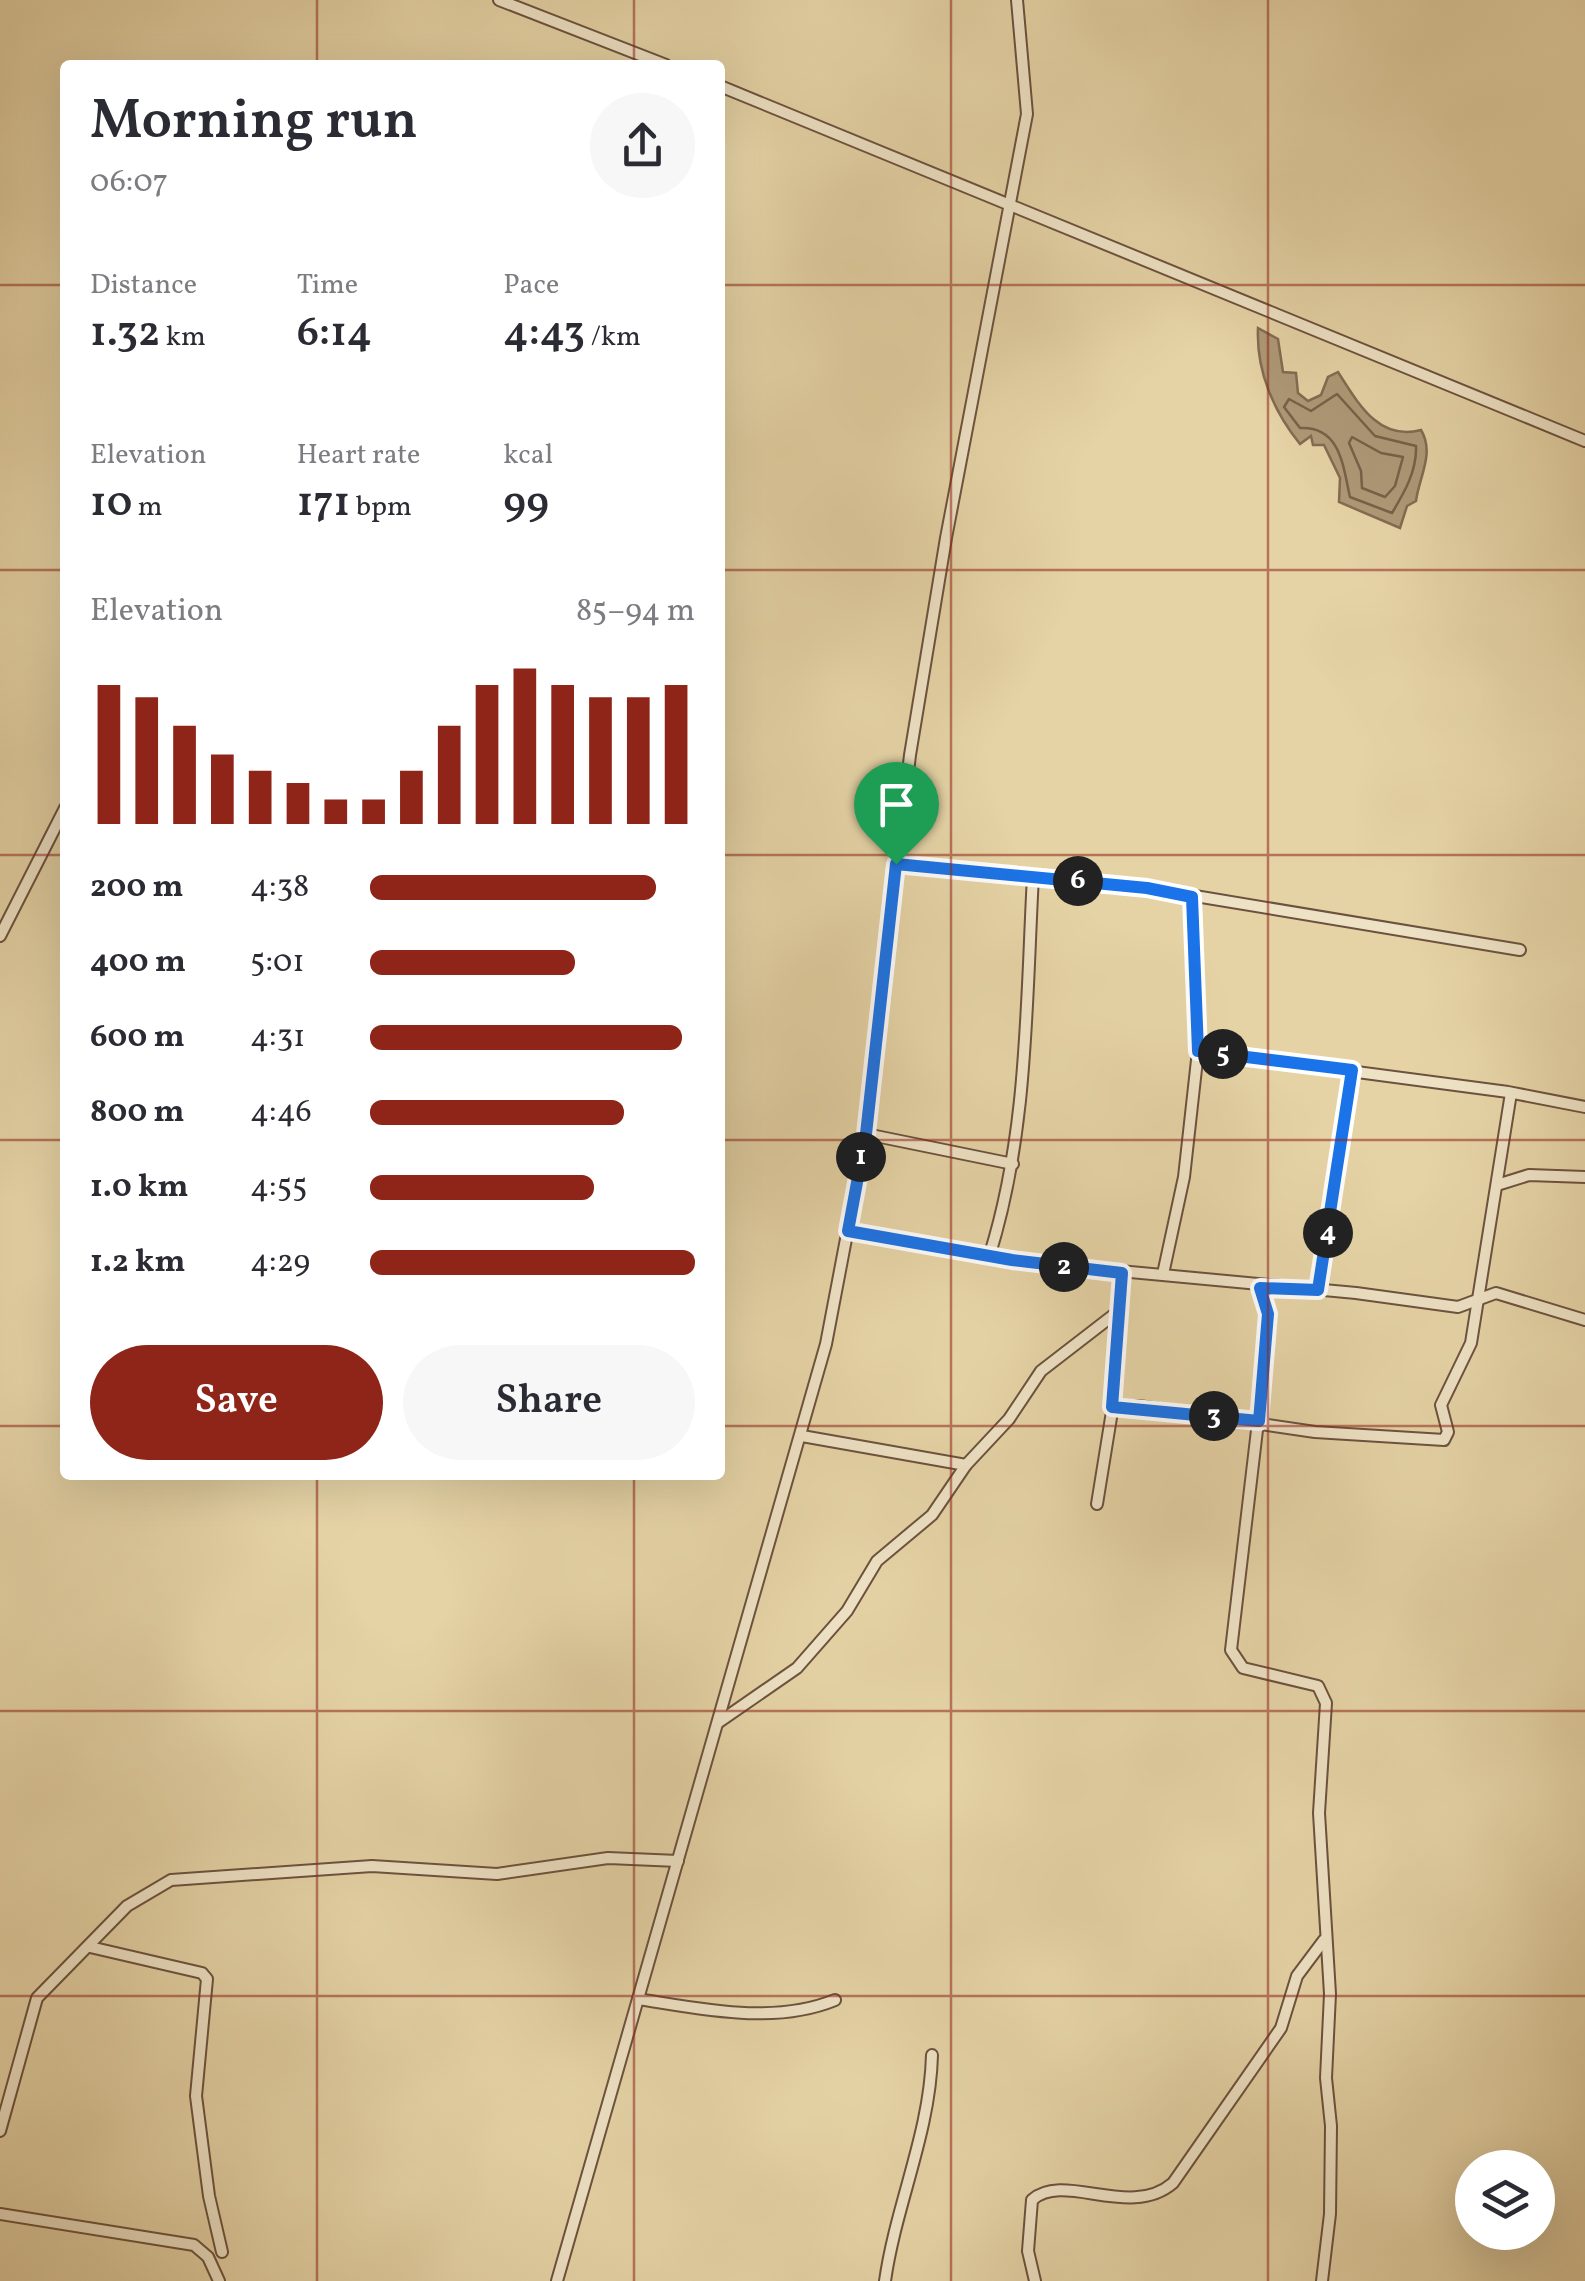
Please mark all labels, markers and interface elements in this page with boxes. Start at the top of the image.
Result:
text: Morning run [90,85,418,161]
button: share [590,93,695,198]
text: 06:07 [90,161,168,205]
text: Distance [90,266,197,305]
text: Time [297,266,358,305]
text: Pace [503,266,559,305]
text: 1.32 [90,305,160,364]
text: 6:14 [297,305,372,364]
text: 4:43 [503,305,585,364]
text: km [160,318,206,357]
text: /km [585,318,641,357]
text: Elevation [90,436,206,475]
text: Heart rate [297,436,420,475]
text: kcal [503,436,553,475]
text: 10 [90,475,132,534]
text: 171 [297,475,350,534]
text: 99 [503,475,549,534]
text: m [132,488,163,527]
text: bpm [350,488,412,527]
text: Elevation [90,590,223,634]
text: 85–94 m [576,590,695,634]
pin [854,762,939,865]
icon: arrive [869,777,924,832]
pin: 6 [1053,856,1103,906]
text: 6 [1070,861,1086,900]
text: 200 m [90,866,184,910]
text: 4:38 [250,866,309,910]
text: 400 m [90,941,186,985]
text: 5:01 [250,941,305,985]
text: 600 m [90,1016,185,1060]
text: 4:31 [250,1016,306,1060]
pin: 5 [1198,1029,1248,1079]
text: 5 [1216,1034,1230,1073]
text: 800 m [90,1091,185,1135]
text: 4:46 [250,1091,312,1135]
pin: 1 [836,1132,886,1182]
text: 1 [855,1137,867,1176]
text: 1.0 km [90,1166,188,1210]
text: 4:55 [250,1166,307,1210]
pin: 4 [1303,1208,1353,1258]
text: 4 [1320,1213,1336,1252]
text: 1.2 km [90,1241,185,1285]
text: 4:29 [250,1241,310,1285]
pin: 2 [1039,1242,1089,1292]
text: 2 [1057,1247,1071,1286]
button: Save [90,1345,383,1460]
button: Share [403,1345,695,1460]
pin: 3 [1189,1391,1239,1441]
text: 3 [1207,1396,1221,1435]
map controls [1455,2150,1555,2250]
button: layers [1455,2150,1555,2250]

